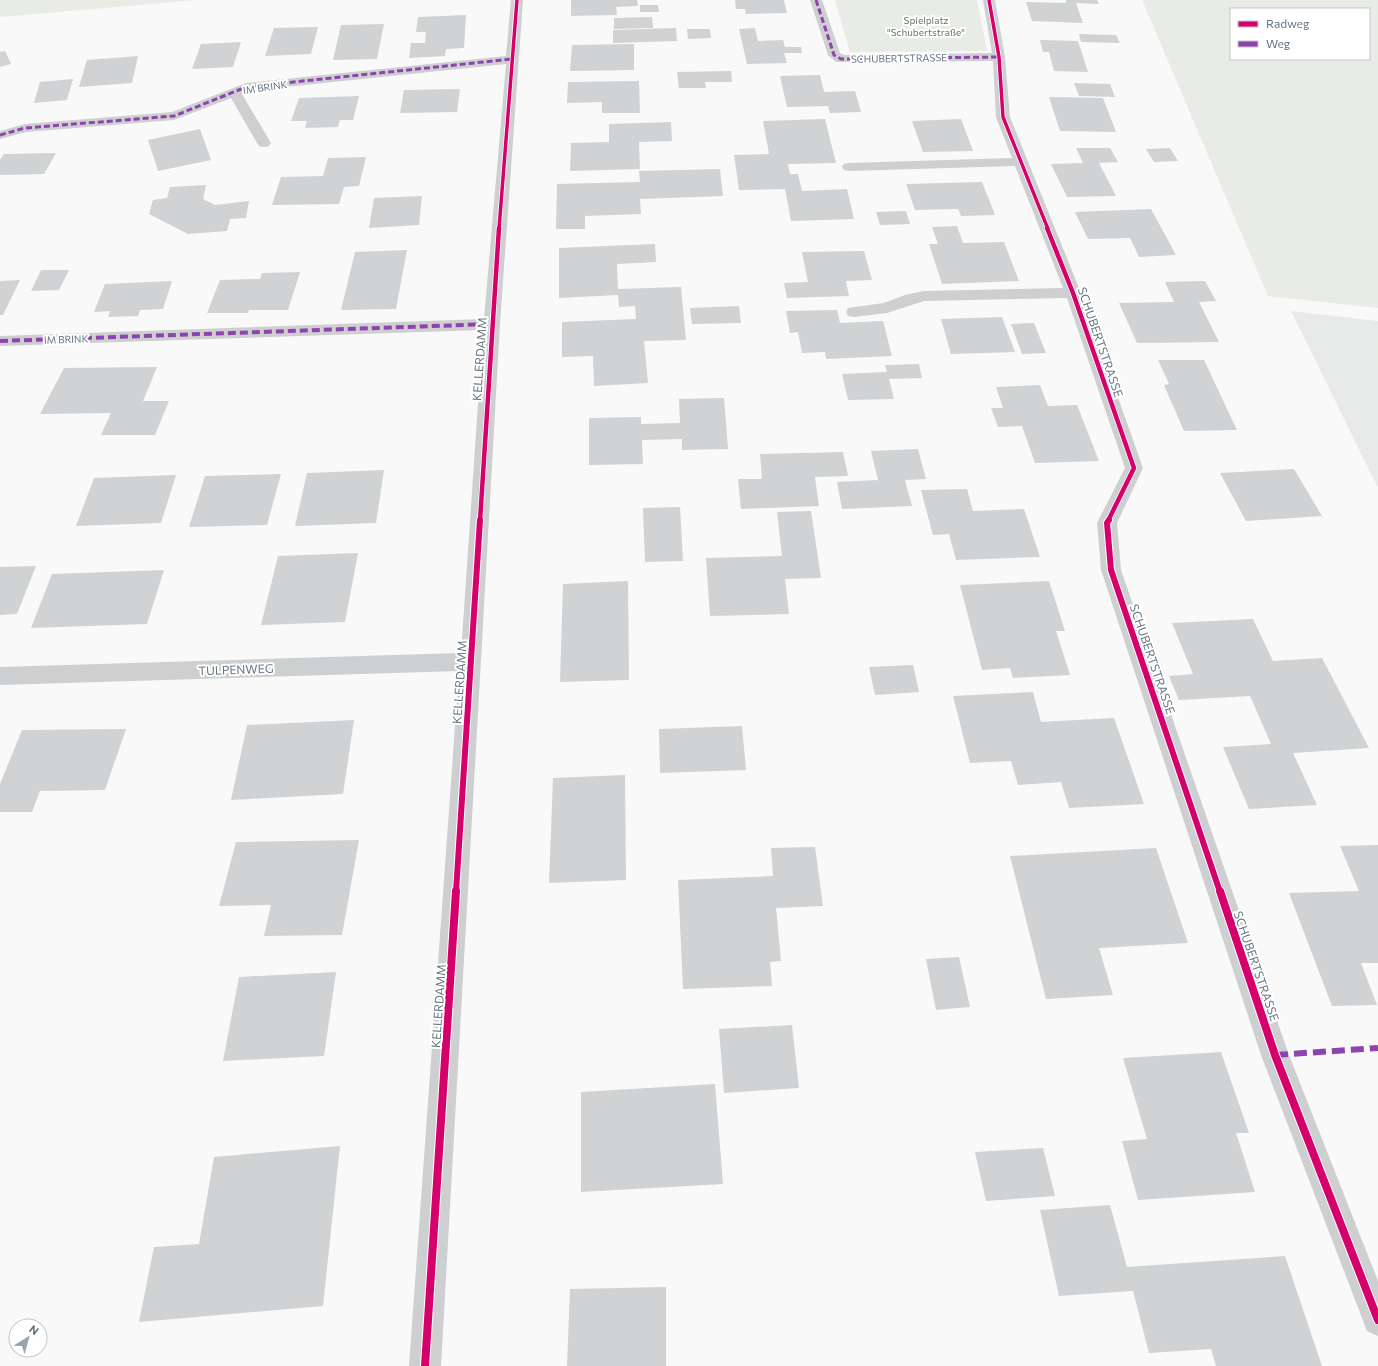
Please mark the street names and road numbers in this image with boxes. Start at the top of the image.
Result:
street label: SCHUBERTSTRASSE [851,51,947,65]
street label: IM BRINK [242,78,288,96]
street label: SCHUBERTSTRASSE [1076,285,1126,399]
street label: KELLERDAMM [469,317,489,401]
street label: IM BRINK [44,332,89,346]
street label: SCHUBERTSTRASSE [1128,602,1178,716]
street label: KELLERDAMM [449,640,469,724]
street label: TULPENWEG [198,661,274,677]
street label: SCHUBERTSTRASSE [1232,909,1282,1023]
street label: KELLERDAMM [428,964,448,1048]

